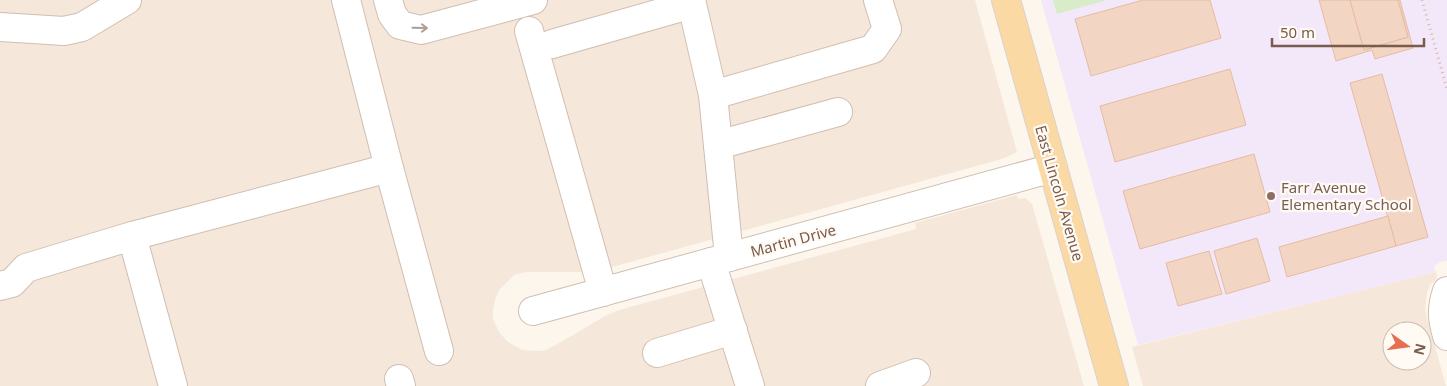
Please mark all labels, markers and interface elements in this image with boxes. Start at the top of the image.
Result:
scale bar [1272,15,1424,47]
text: 50 m [1280,22,1315,42]
one-way arrow [411,23,427,33]
street label: East Lincoln Avenue [1031,123,1089,263]
place label: Farr Avenue Elementary School [1281,177,1412,214]
marker: Farr Avenue Elementary School [1265,190,1277,202]
street label: Martin Drive [748,219,838,261]
north arrow [1382,321,1432,371]
text: N [1410,341,1431,357]

